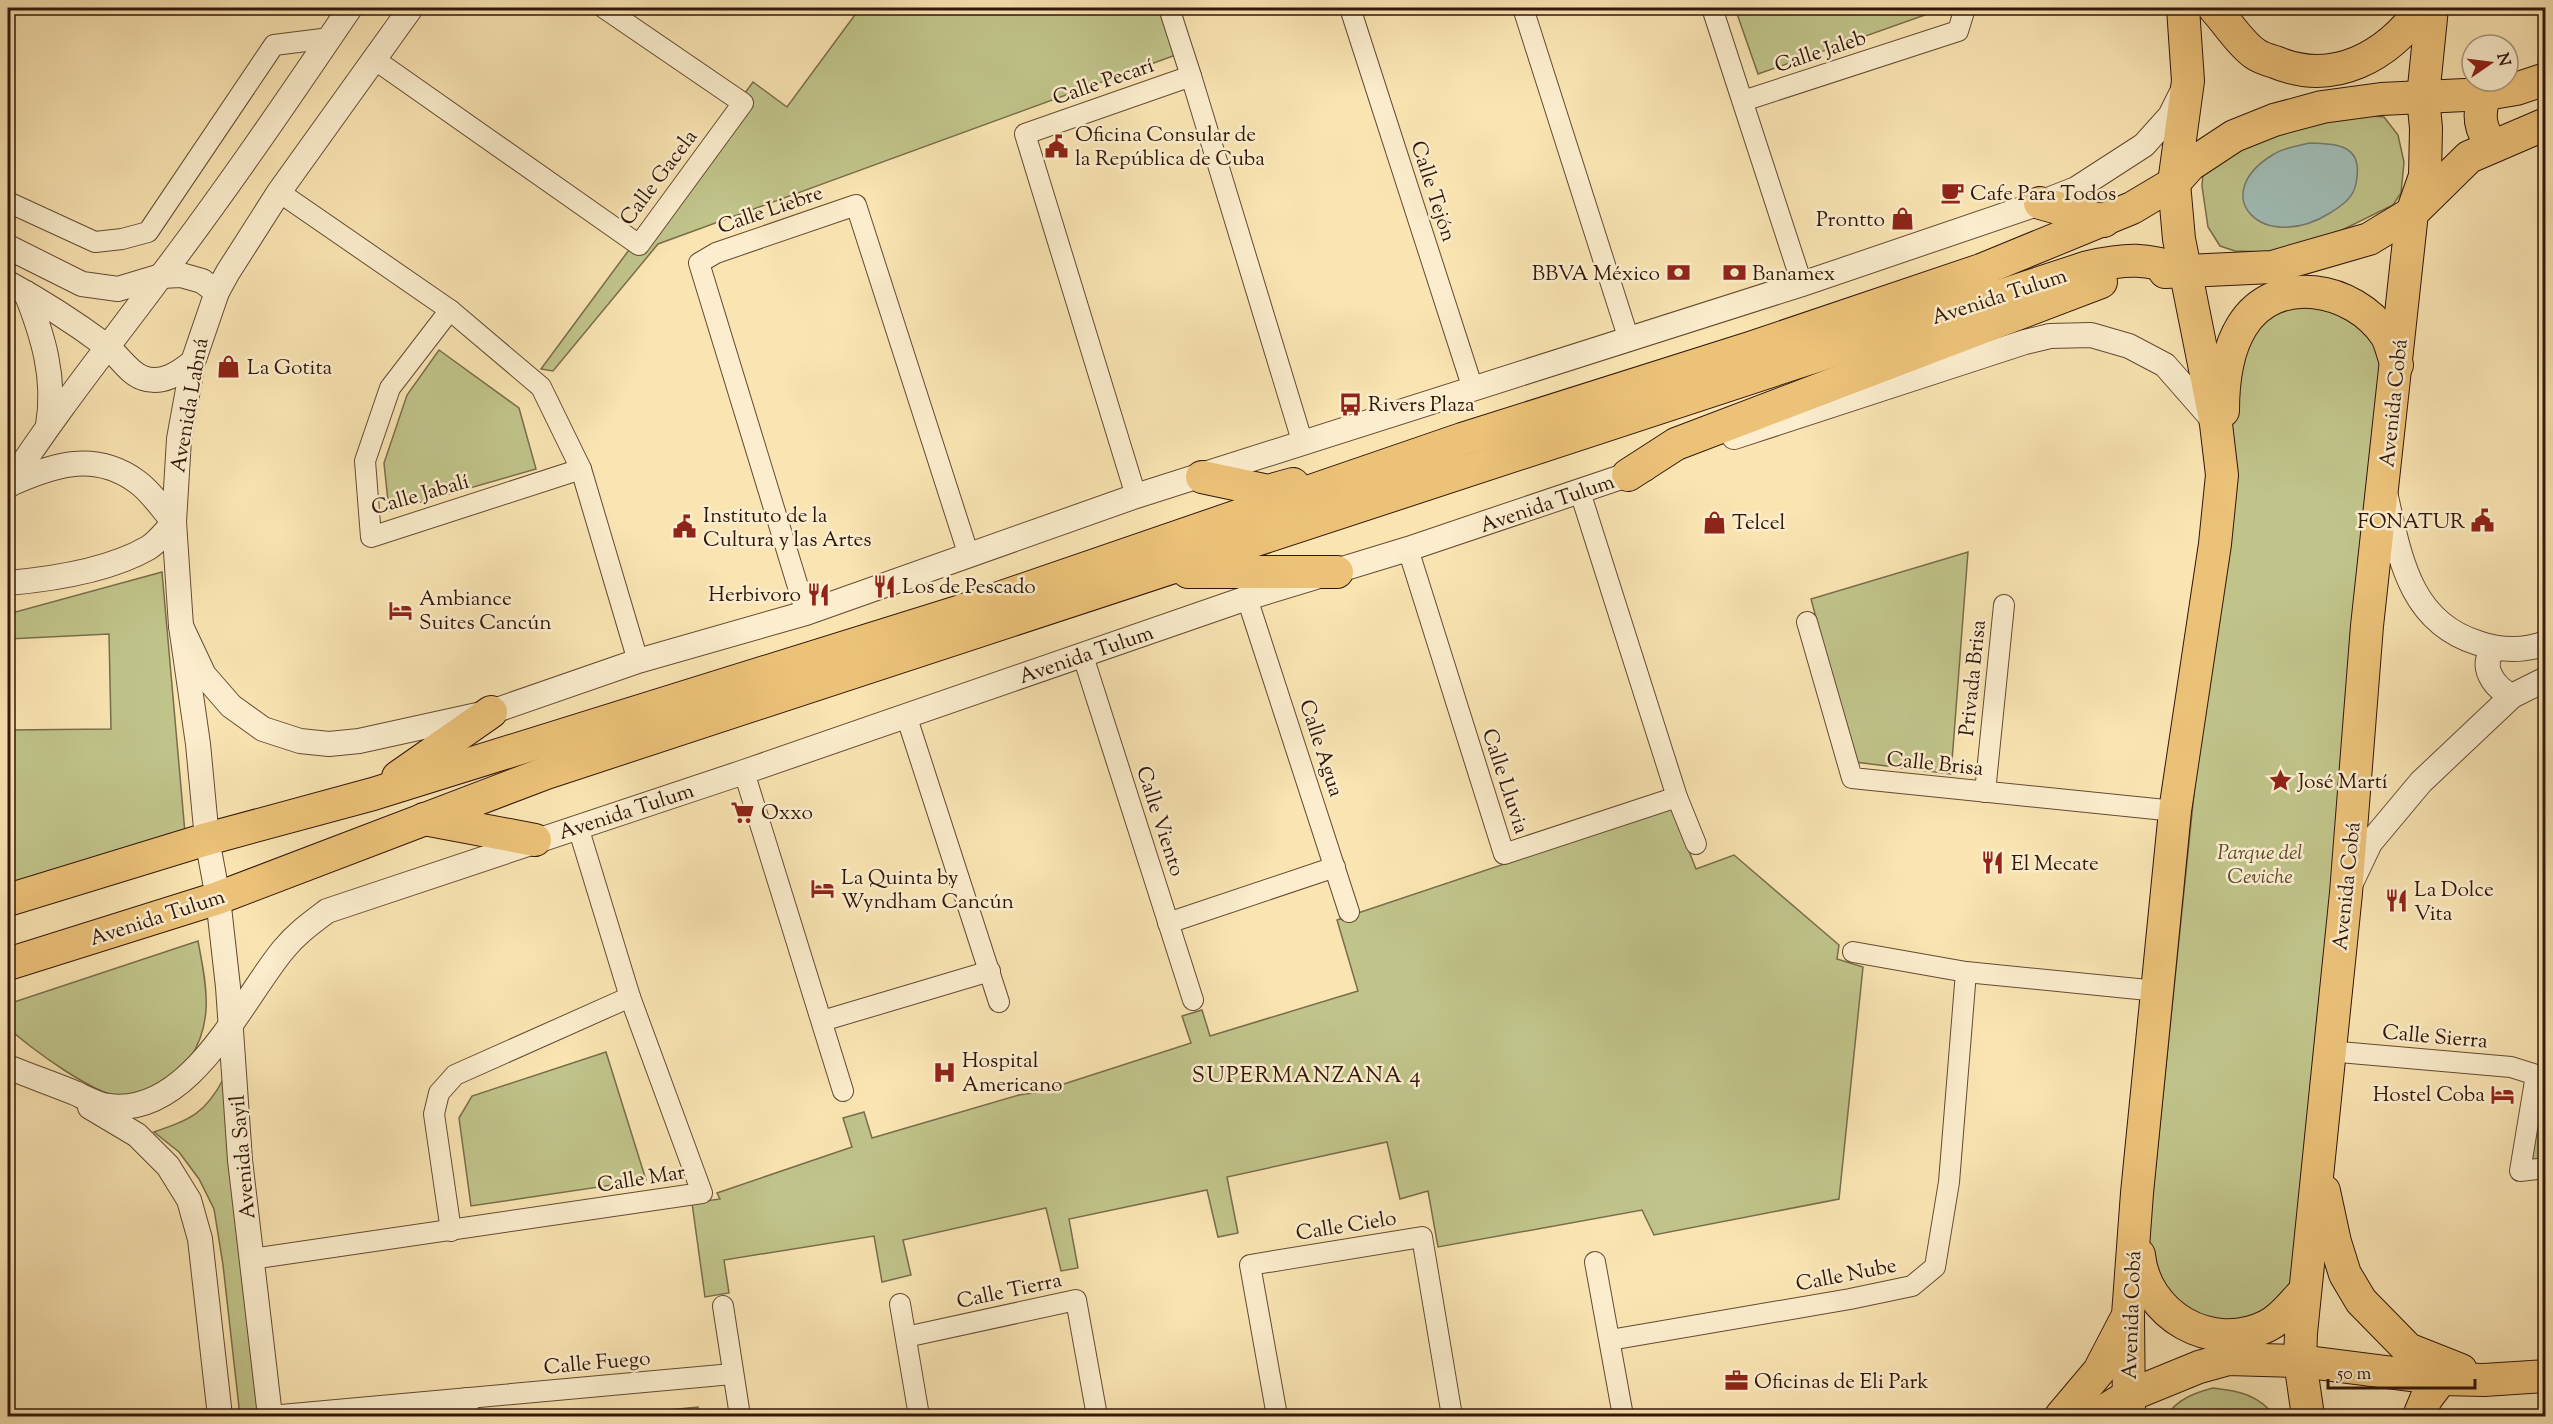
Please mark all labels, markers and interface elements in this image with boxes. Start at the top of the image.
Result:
street label: Calle Jaleb [1771,24,1870,82]
north arrow [2460,33,2520,93]
text: N [2489,51,2515,69]
street label: Calle Pecarí [1049,52,1158,114]
place label: Oficina Consular de la República de Cuba [1075,121,1265,175]
street label: Calle Gacela [614,124,706,232]
public building icon: Oficina Consular de la República de Cuba [1044,133,1070,159]
street label: Calle Tejón [1402,137,1462,246]
street label: Calle Liebre [714,179,827,243]
cafe icon: Cafe Para Todos [1939,180,1965,206]
place label: Cafe Para Todos [1970,180,2116,210]
place label: Prontto [1816,206,1885,236]
shop icon: Prontto [1890,206,1916,232]
place label: BBVA México [1532,260,1660,290]
bank icon: BBVA México [1665,260,1691,286]
bank icon: Banamex [1721,260,1747,286]
place label: Banamex [1752,260,1835,290]
street label: Avenida Tulum [1928,262,2071,334]
street label: Avenida Labná [164,335,218,475]
street label: Avenida Cobá [2373,337,2417,469]
shop icon: La Gotita [216,354,242,380]
place label: La Gotita [247,354,333,384]
bus stop icon: Rivers Plaza [1337,391,1363,417]
place label: Rivers Plaza [1368,391,1475,421]
street label: Calle Jabalí [368,468,473,524]
street label: Avenida Tulum [1476,468,1619,542]
place label: Instituto de la Cultura y las Artes [703,502,872,556]
place label: FONATUR [2357,508,2465,538]
public building icon: FONATUR [2470,508,2496,534]
shop icon: Telcel [1701,509,1727,535]
place label: Telcel [1732,509,1785,539]
public building icon: Instituto de la Cultura y las Artes [672,514,698,540]
restaurant icon: Los de Pescado [871,573,897,599]
place label: Los de Pescado [902,573,1036,603]
place label: Herbivoro [708,581,801,611]
restaurant icon: Herbivoro [806,581,832,607]
place label: Ambiance Suites Cancún [419,585,552,639]
hotel icon: Ambiance Suites Cancún [388,597,414,623]
street label: Privada Brisa [1953,618,1995,738]
street label: Avenida Tulum [1015,619,1158,693]
street label: Calle Agua [1290,696,1350,801]
street label: Calle Lluvia [1473,725,1535,838]
street label: Calle Brisa [1885,745,1985,785]
street label: Calle Viento [1127,763,1191,881]
place icon: José Martí [2267,768,2293,794]
place label: José Martí [2297,768,2388,798]
street label: Avenida Tulum [555,777,698,849]
supermarket icon: Oxxo [730,799,756,825]
place label: Oxxo [761,799,813,829]
street label: Avenida Cobá [2326,820,2370,952]
park label: Parque del Ceviche [2217,839,2303,893]
restaurant icon: El Mecate [1980,850,2006,876]
place label: El Mecate [2011,850,2099,880]
place label: La Quinta by Wyndham Cancún [841,864,1014,918]
hotel icon: La Quinta by Wyndham Cancún [810,876,836,902]
place label: La Dolce Vita [2414,876,2494,930]
street label: Avenida Tulum [86,883,229,955]
restaurant icon: La Dolce Vita [2383,888,2409,914]
street label: Calle Sierra [2381,1018,2489,1058]
place label: Hospital Americano [962,1047,1063,1101]
hospital icon: Hospital Americano [931,1059,957,1085]
district label: SUPERMANZANA 4 [1192,1061,1422,1093]
place label: Hostel Coba [2373,1081,2485,1111]
hotel icon: Hostel Coba [2490,1081,2516,1107]
street label: Avenida Sayil [224,1093,264,1220]
street label: Calle Mar [595,1158,688,1202]
street label: Calle Cielo [1294,1204,1399,1250]
street label: Avenida Cobá [2116,1250,2150,1380]
street label: Calle Nube [1794,1252,1899,1300]
street label: Calle Tierra [954,1266,1065,1318]
street label: Calle Fuego [543,1344,652,1384]
scale bar [2328,1352,2475,1390]
text: 50 m [2336,1362,2372,1388]
office icon: Oficinas de Eli Park [1723,1368,1749,1394]
place label: Oficinas de Eli Park [1754,1368,1929,1398]

